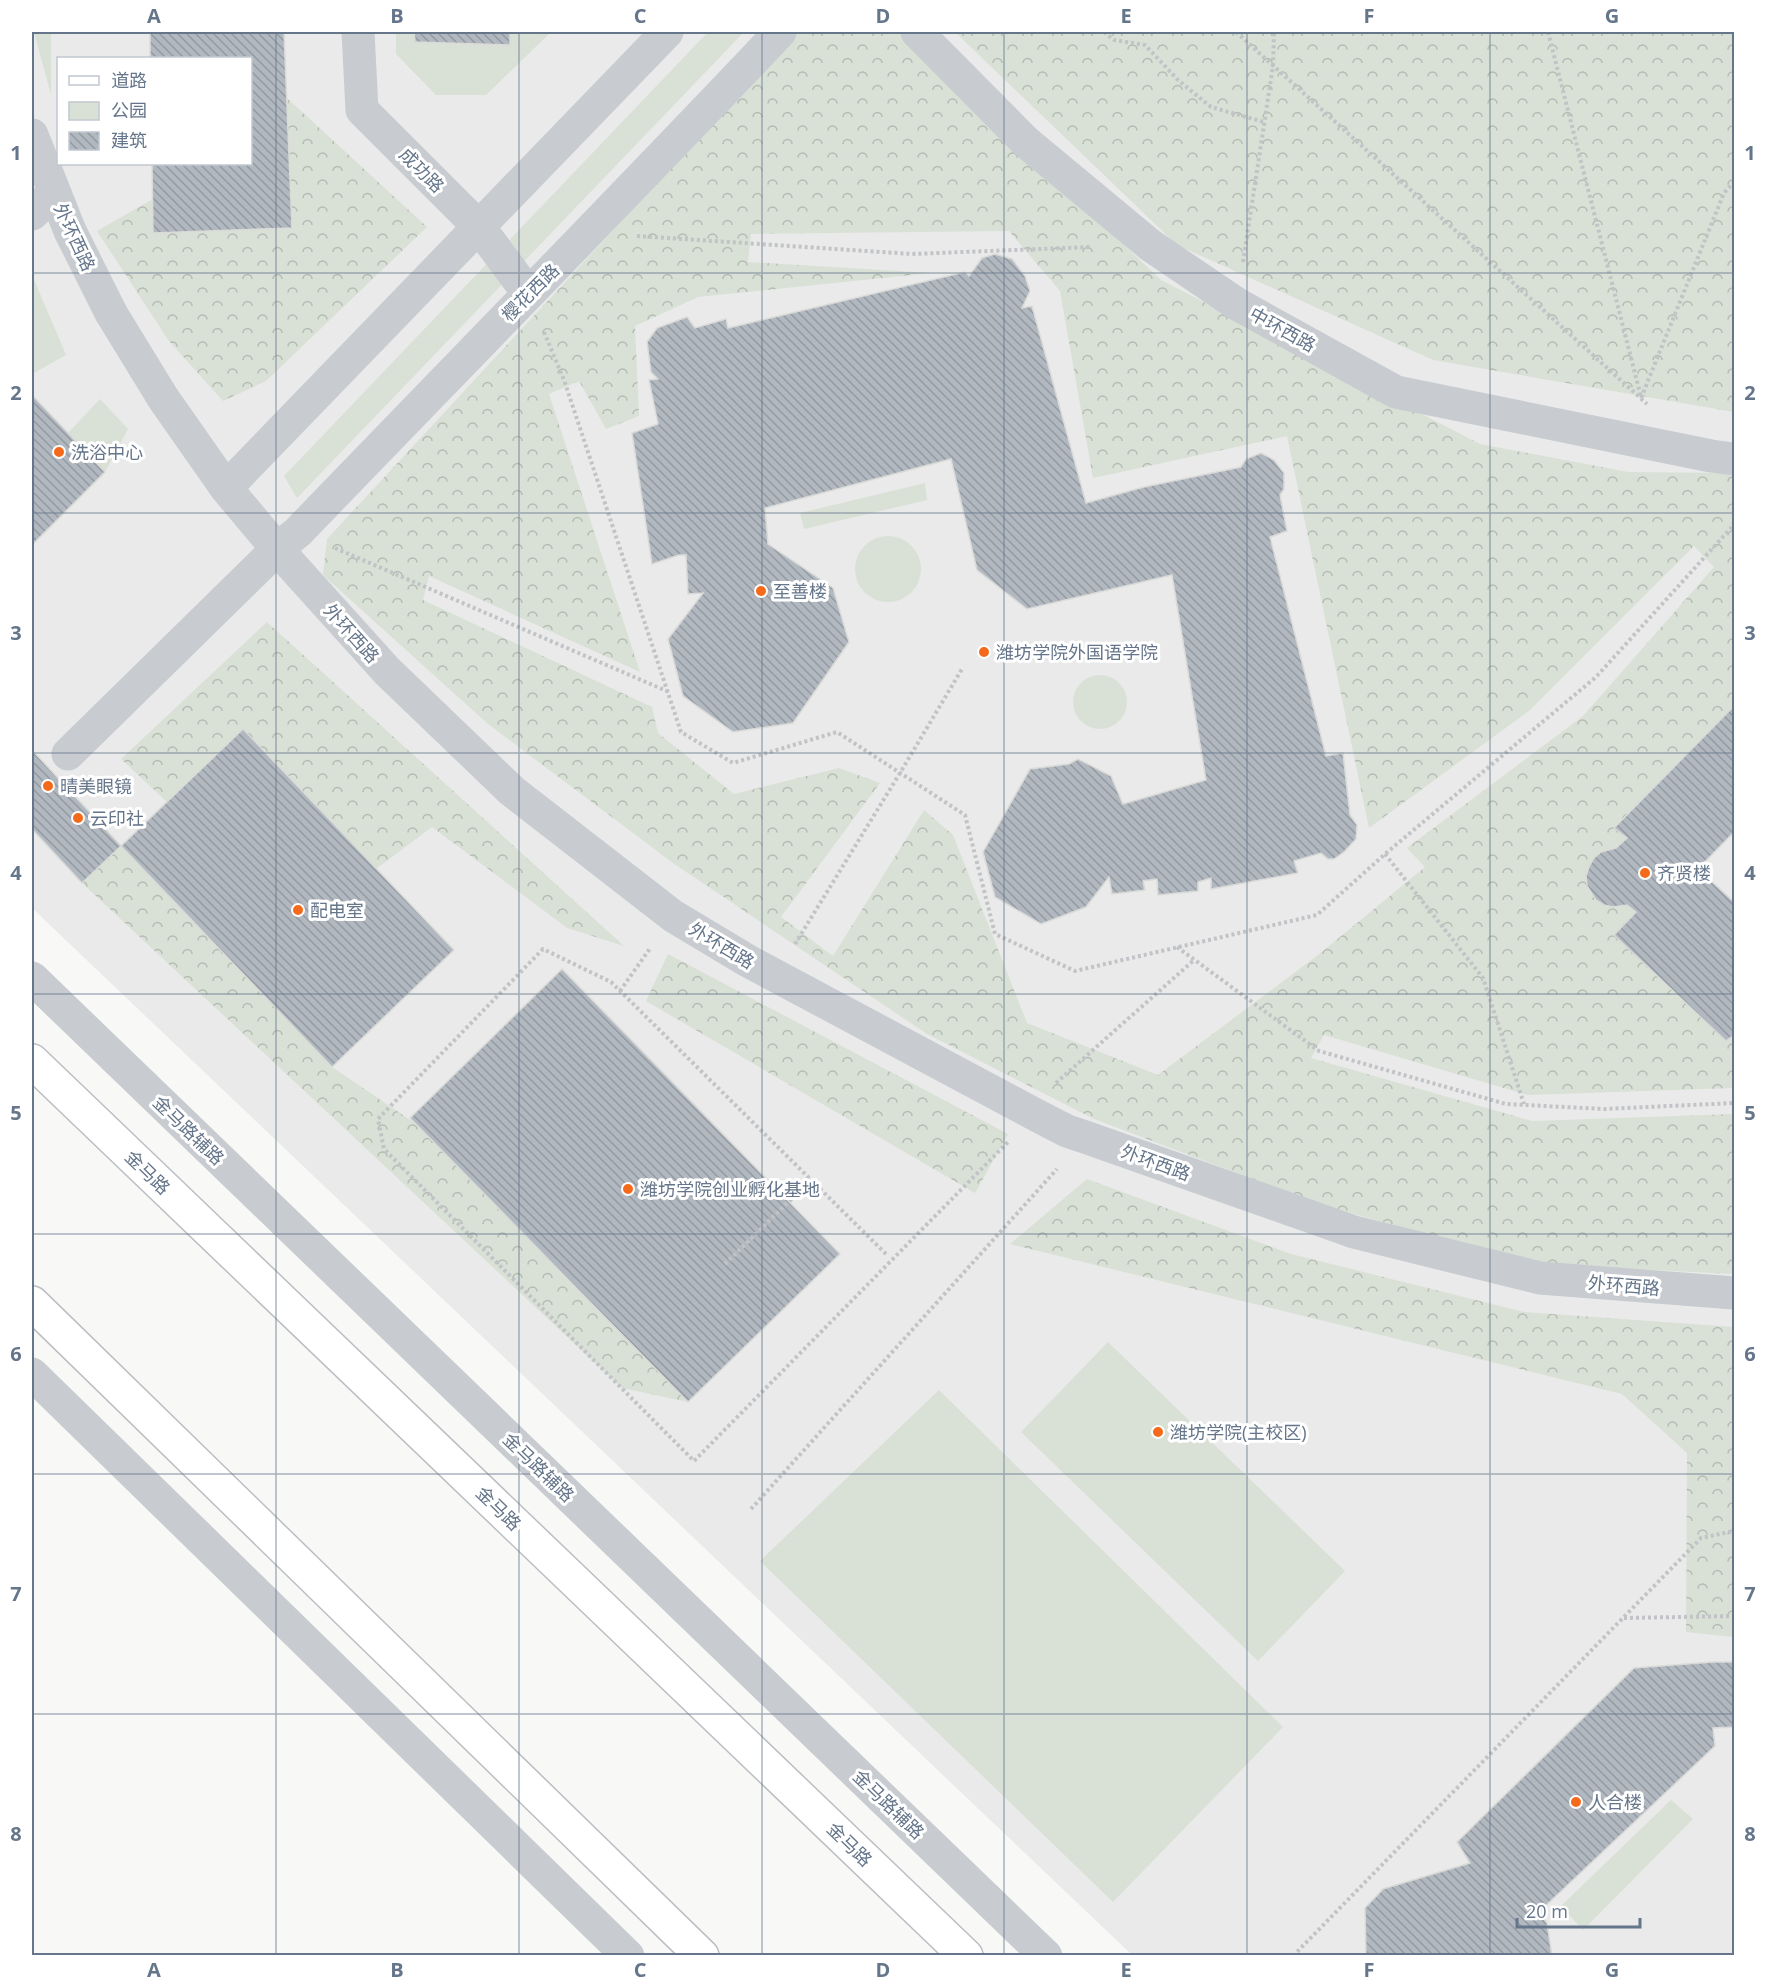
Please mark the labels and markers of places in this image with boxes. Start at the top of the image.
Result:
place label: 洗浴中心 [71,440,143,464]
marker: 洗浴中心 [52,445,66,459]
place label: 至善楼 [773,579,827,603]
marker: 至善楼 [754,584,768,598]
place label: 潍坊学院外国语学院 [996,640,1158,664]
marker: 潍坊学院外国语学院 [977,645,991,659]
place label: 晴美眼镜 [60,774,132,798]
marker: 晴美眼镜 [41,779,55,793]
place label: 云印社 [90,806,144,830]
marker: 云印社 [71,811,85,825]
place label: 齐贤楼 [1657,861,1711,885]
marker: 齐贤楼 [1638,866,1652,880]
place label: 配电室 [310,898,364,922]
marker: 配电室 [291,903,305,917]
place label: 潍坊学院创业孵化基地 [640,1177,820,1201]
marker: 潍坊学院创业孵化基地 [621,1182,635,1196]
place label: 潍坊学院(主校区) [1170,1420,1307,1444]
marker: 潍坊学院(主校区) [1151,1425,1165,1439]
place label: 人合楼 [1588,1790,1642,1814]
marker: 人合楼 [1569,1795,1583,1809]

